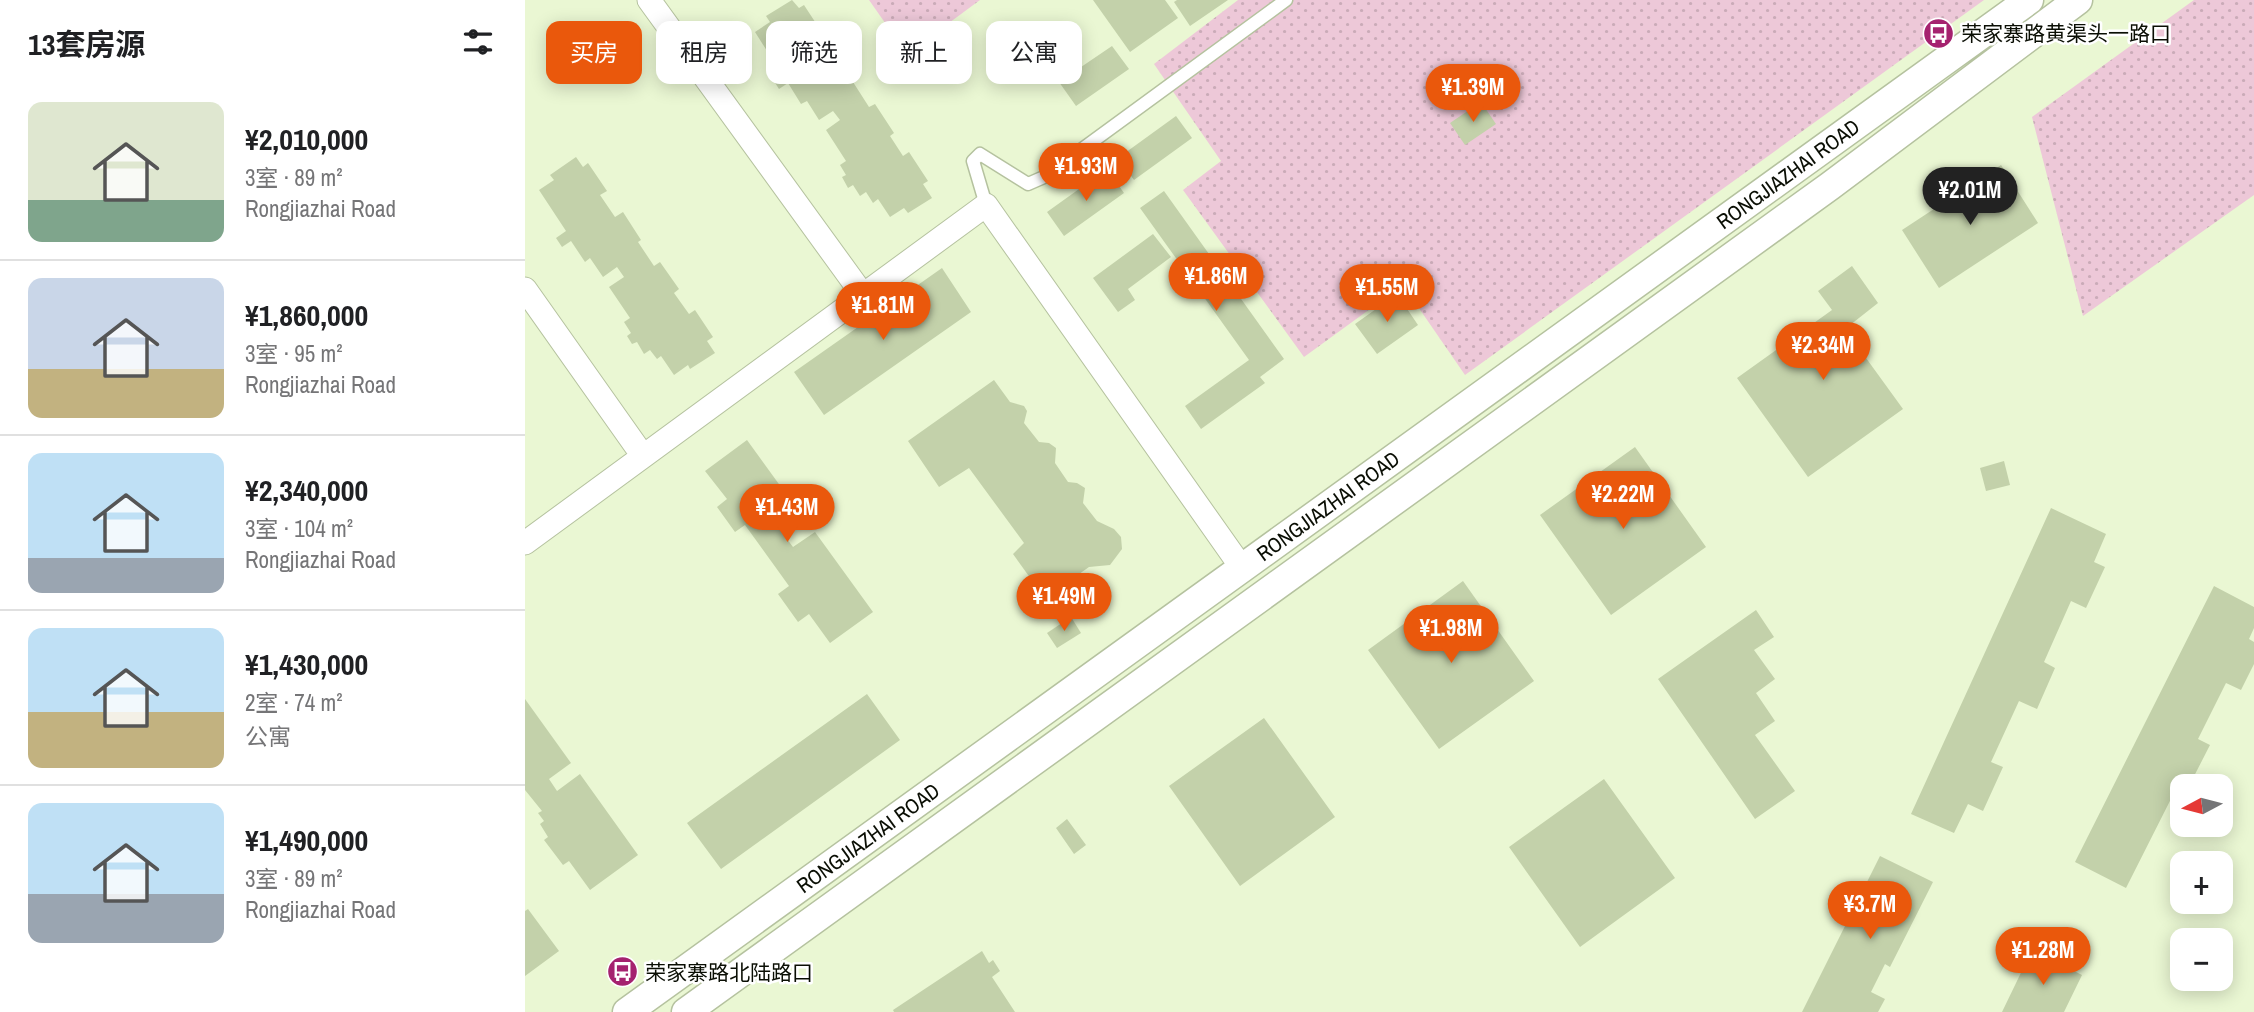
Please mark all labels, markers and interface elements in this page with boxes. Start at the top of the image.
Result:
bus stop icon: 荣家寨路黄渠头一路口 [1921,16,1955,50]
place label: 荣家寨路黄渠头一路口 [1961,19,2171,48]
chip: 买房 [546,21,642,84]
chip: 租房 [656,21,752,84]
chip: 筛选 [766,21,862,84]
chip: 新上 [876,21,972,84]
chip: 公寓 [986,21,1082,84]
icon: filters [459,23,497,61]
text: 13套房源 [28,24,145,64]
pin: ¥1.39M [1416,64,1530,124]
text: ¥1.39M [1442,71,1504,102]
street label: RONGJIAZHAI ROAD [1711,112,1865,236]
text: ¥2,010,000 [245,119,368,159]
icon: home [84,130,168,214]
pin: ¥1.93M [1029,144,1143,203]
text: ¥1.93M [1055,150,1117,181]
text: 3室 · 89 m² [245,162,342,193]
pin: ¥2.01M [1913,168,2027,227]
text: ¥2.01M [1939,174,2001,205]
text: Rongjiazhai Road [245,193,396,224]
pin: ¥1.86M [1159,254,1273,313]
text: ¥1.86M [1185,260,1247,291]
pin: ¥1.55M [1330,264,1444,324]
text: ¥1.55M [1356,271,1418,302]
pin: ¥1.81M [826,282,940,342]
text: ¥1.81M [852,289,914,320]
text: ¥1,860,000 [245,295,368,335]
icon: home [84,306,168,390]
pin: ¥2.34M [1766,322,1880,382]
text: ¥2.34M [1792,329,1854,360]
text: 3室 · 95 m² [245,338,342,369]
text: Rongjiazhai Road [245,369,396,400]
street label: RONGJIAZHAI ROAD [1251,444,1405,568]
text: ¥2,340,000 [245,470,368,510]
pin: ¥2.22M [1566,472,1680,531]
text: ¥2.22M [1592,478,1654,509]
icon: home [84,481,168,565]
pin: ¥1.43M [730,484,844,544]
text: ¥1.43M [756,491,818,522]
text: 3室 · 104 m² [245,513,353,544]
text: Rongjiazhai Road [245,544,396,575]
pin: ¥1.49M [1007,574,1121,633]
text: ¥1.49M [1033,580,1095,611]
pin: ¥1.98M [1394,606,1508,665]
text: ¥1.98M [1420,612,1482,643]
text: ¥1,430,000 [245,644,368,684]
icon: home [84,656,168,740]
text: 2室 · 74 m² [245,687,342,718]
text: 公寓 [245,721,291,752]
north arrow [2170,774,2233,836]
map controls [2170,774,2233,991]
street label: RONGJIAZHAI ROAD [791,776,945,900]
text: ¥1,490,000 [245,820,368,860]
icon: home [84,831,168,915]
button: + [2170,851,2233,914]
text: 3室 · 89 m² [245,863,342,894]
pin: ¥3.7M [1821,881,1919,941]
text: ¥3.7M [1844,888,1896,919]
text: Rongjiazhai Road [245,894,396,925]
pin: ¥1.28M [1986,928,2100,987]
button: − [2170,928,2233,991]
text: ¥1.28M [2012,934,2074,965]
bus stop icon: 荣家寨路北陆路口 [605,955,639,989]
place label: 荣家寨路北陆路口 [645,958,813,987]

